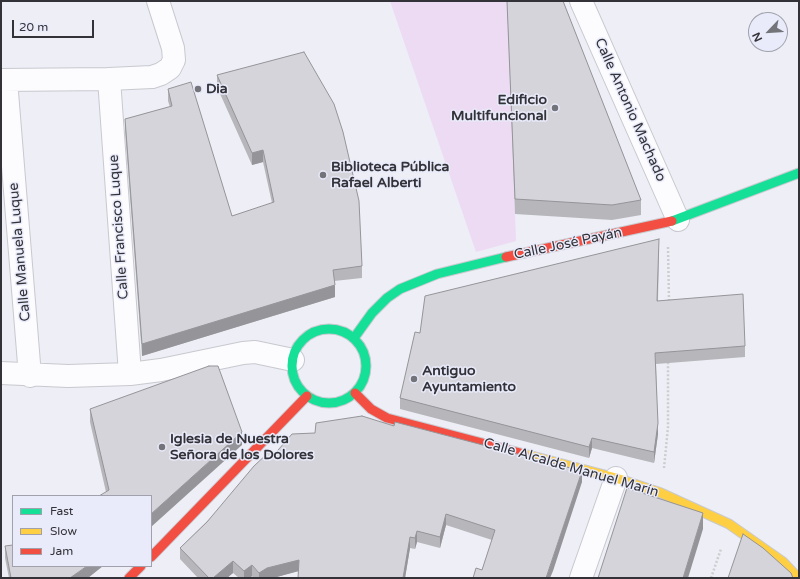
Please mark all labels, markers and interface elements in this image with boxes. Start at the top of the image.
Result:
scale bar [14,12,96,38]
north arrow [748,12,788,52]
text: 20 m [19,20,48,34]
text: N [750,30,765,44]
street label: Calle Antonio Machado [591,36,669,184]
place label: Dia [206,81,228,97]
marker: Dia [193,84,203,94]
place label: Edificio Multifuncional [451,92,547,124]
marker: Edificio Multifuncional [550,103,560,113]
street label: Calle Francisco Luque [106,154,132,300]
place label: Biblioteca Pública Rafael Alberti [331,159,449,192]
marker: Biblioteca Pública Rafael Alberti [318,170,328,180]
street label: Calle Manuela Luque [6,182,34,322]
street label: Calle José Payán [512,224,624,264]
place label: Antiguo Ayuntamiento [422,363,516,396]
marker: Antiguo Ayuntamiento [409,374,419,384]
place label: Iglesia de Nuestra Señora de los Dolores [170,431,314,464]
street label: Calle Alcalde Manuel Marín [481,435,661,501]
marker: Iglesia de Nuestra Señora de los Dolores [157,442,167,452]
legend [12,495,152,567]
text: Fast [50,504,73,518]
text: Slow [50,524,77,538]
text: Jam [50,544,73,558]

